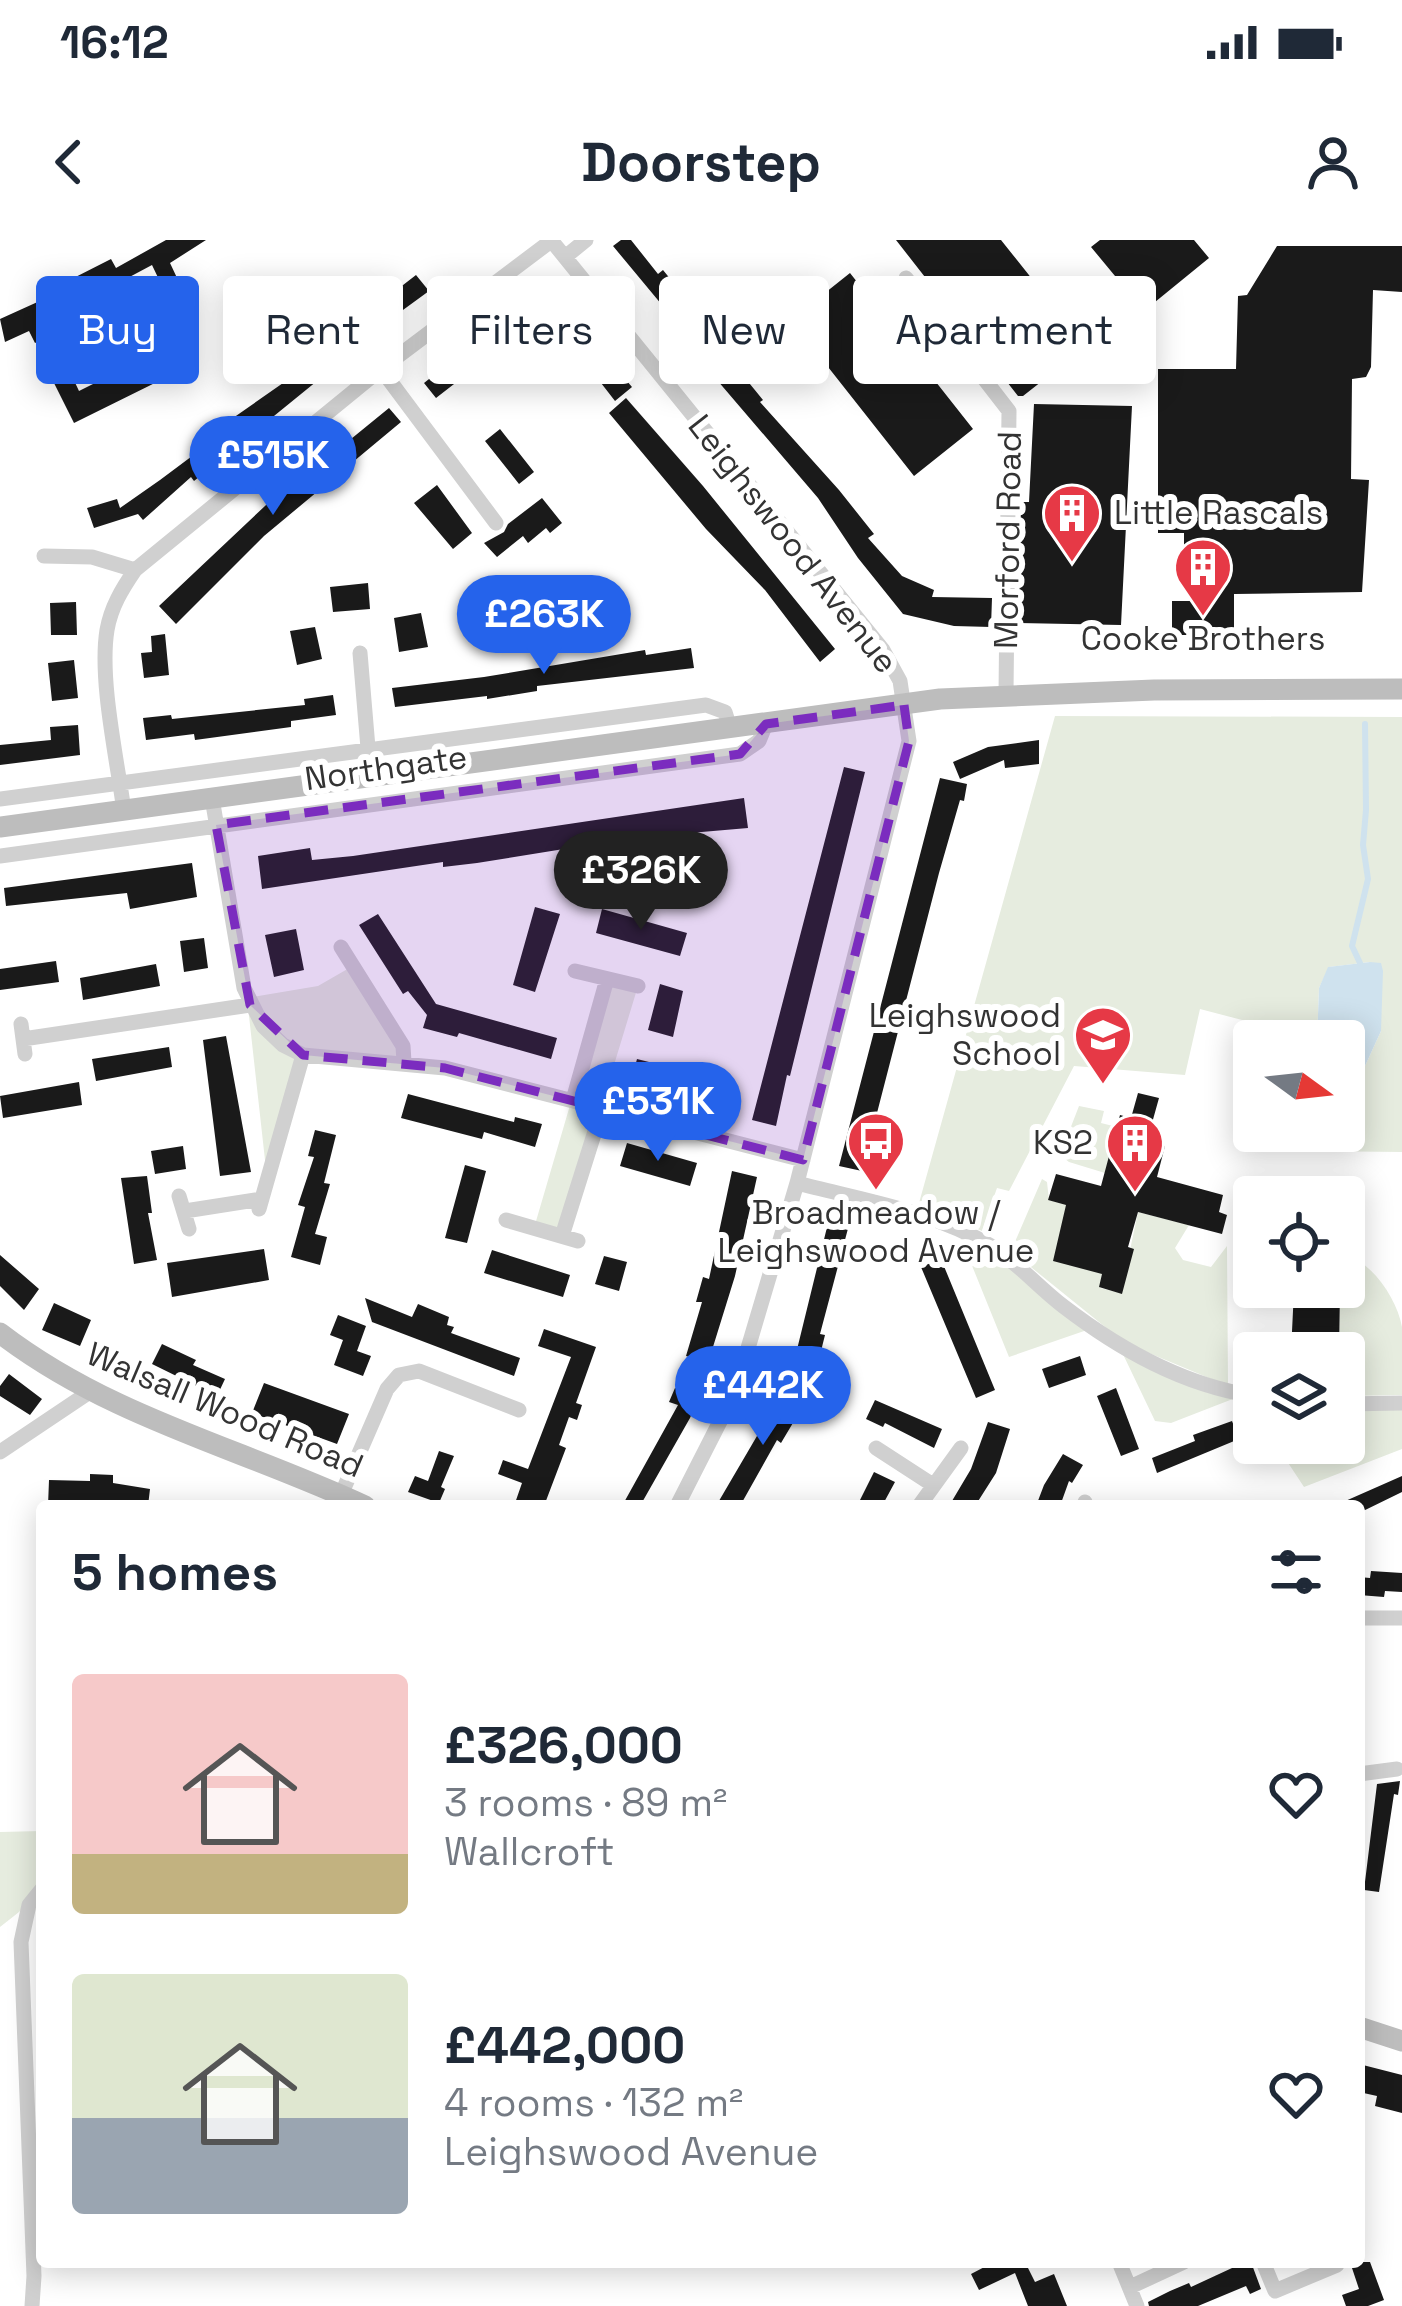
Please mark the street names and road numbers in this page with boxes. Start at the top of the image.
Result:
street label: Leighswood Avenue [679,406,907,682]
street label: Morford Road [985,431,1031,649]
street label: Northgate [302,736,470,800]
street label: Walsall Wood Road [80,1333,370,1487]

